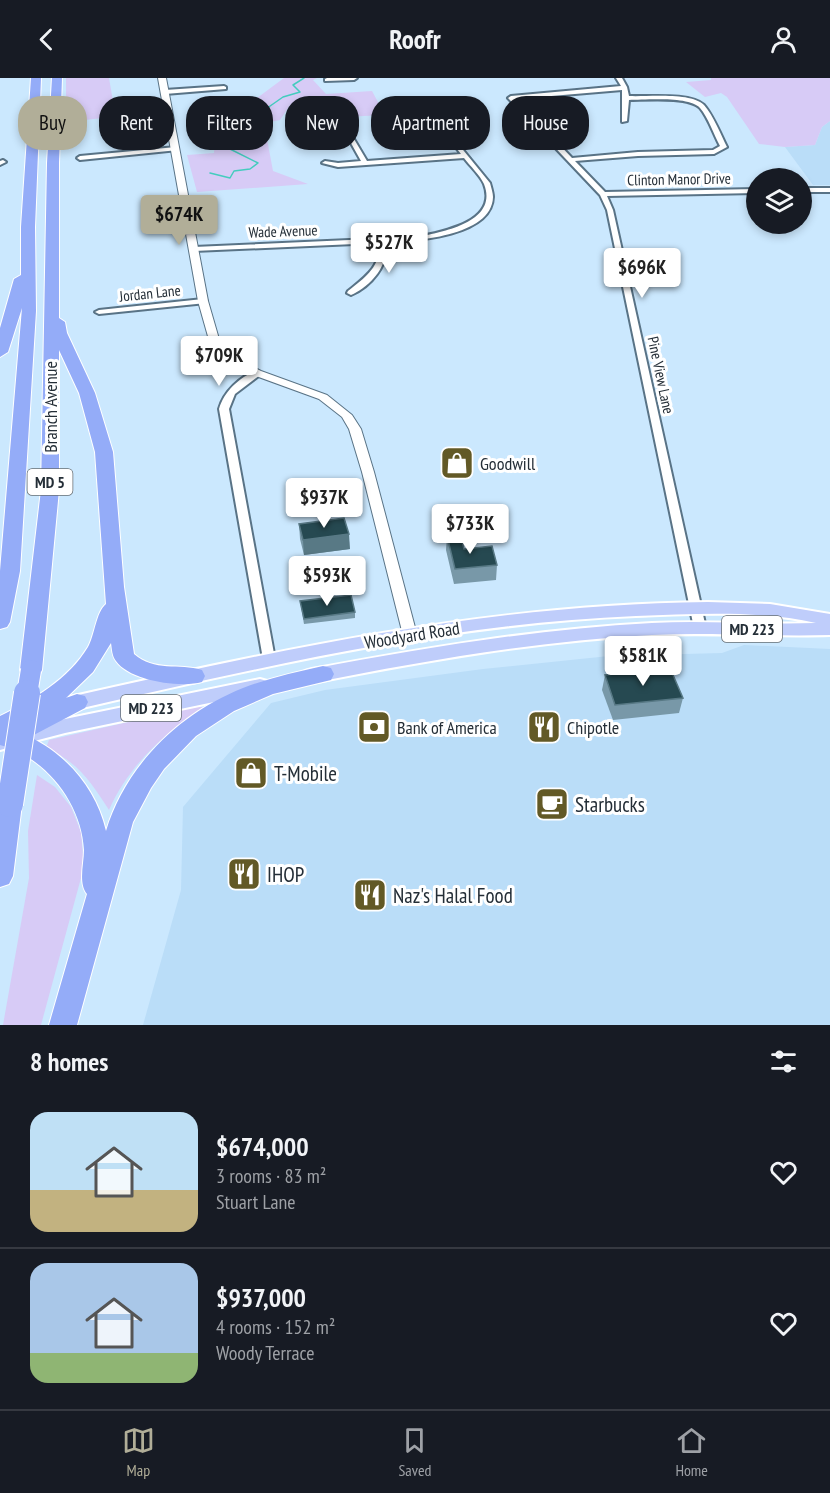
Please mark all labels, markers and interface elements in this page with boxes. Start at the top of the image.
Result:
text: Roofr [389,22,441,56]
icon: back [30,23,63,56]
icon: person [767,23,800,56]
chip: Buy [18,96,87,150]
chip: Rent [99,96,174,150]
chip: Filters [186,96,273,150]
chip: New [285,96,359,150]
chip: Apartment [371,96,490,150]
chip: House [502,96,589,150]
map controls [746,168,812,234]
button: layers [746,168,812,234]
street label: Clinton Manor Drive [627,169,731,189]
pin: $674K [137,195,221,246]
text: $674K [155,201,203,227]
street label: Wade Avenue [248,220,318,242]
pin: $527K [347,223,431,274]
text: $527K [365,229,413,255]
pin: $696K [600,248,684,299]
text: $696K [618,254,666,280]
street label: Jordan Lane [118,280,181,306]
street label: Pine View Lane [644,335,678,415]
pin: $709K [177,336,261,387]
text: $709K [195,342,243,368]
street label: Branch Avenue [39,361,62,453]
shop icon: Goodwill [439,445,475,481]
place label: Goodwill [480,452,536,475]
road number: MD 5 [28,469,72,495]
pin: $937K [282,478,366,529]
text: $937K [300,484,348,510]
pin: $733K [428,504,512,555]
text: $733K [446,510,494,536]
pin: $593K [285,556,369,607]
text: $593K [303,562,351,588]
street label: Woodyard Road [363,616,461,654]
road number: MD 223 [722,616,782,642]
pin: $581K [601,636,685,687]
text: $581K [619,642,667,668]
road number: MD 223 [121,695,181,721]
bank icon: Bank of America [356,709,392,745]
restaurant icon: Chipotle [526,709,562,745]
place label: Bank of America [397,716,497,739]
place label: Chipotle [567,716,619,739]
shop icon: T-Mobile [233,755,269,791]
place label: T-Mobile [274,760,337,787]
cafe icon: Starbucks [534,786,570,822]
place label: Starbucks [575,791,645,818]
restaurant icon: IHOP [226,856,262,892]
place label: IHOP [267,861,304,888]
restaurant icon: Naz's Halal Food [352,877,388,913]
place label: Naz's Halal Food [393,882,513,909]
text: 8 homes [30,1045,108,1078]
icon: filters [767,1045,800,1078]
text: $674,000 [216,1130,309,1163]
icon: home [78,1136,150,1208]
icon: heart [767,1156,800,1189]
text: 3 rooms · 83 m² [216,1163,326,1189]
text: Stuart Lane [216,1189,296,1215]
text: $937,000 [216,1281,306,1314]
icon: home [78,1287,150,1359]
icon: heart [767,1307,800,1340]
text: 4 rooms · 152 m² [216,1314,335,1340]
text: Woody Terrace [216,1340,314,1366]
tab: Map [122,1424,155,1480]
tab: Saved [398,1424,431,1480]
tab: Home [675,1424,708,1480]

